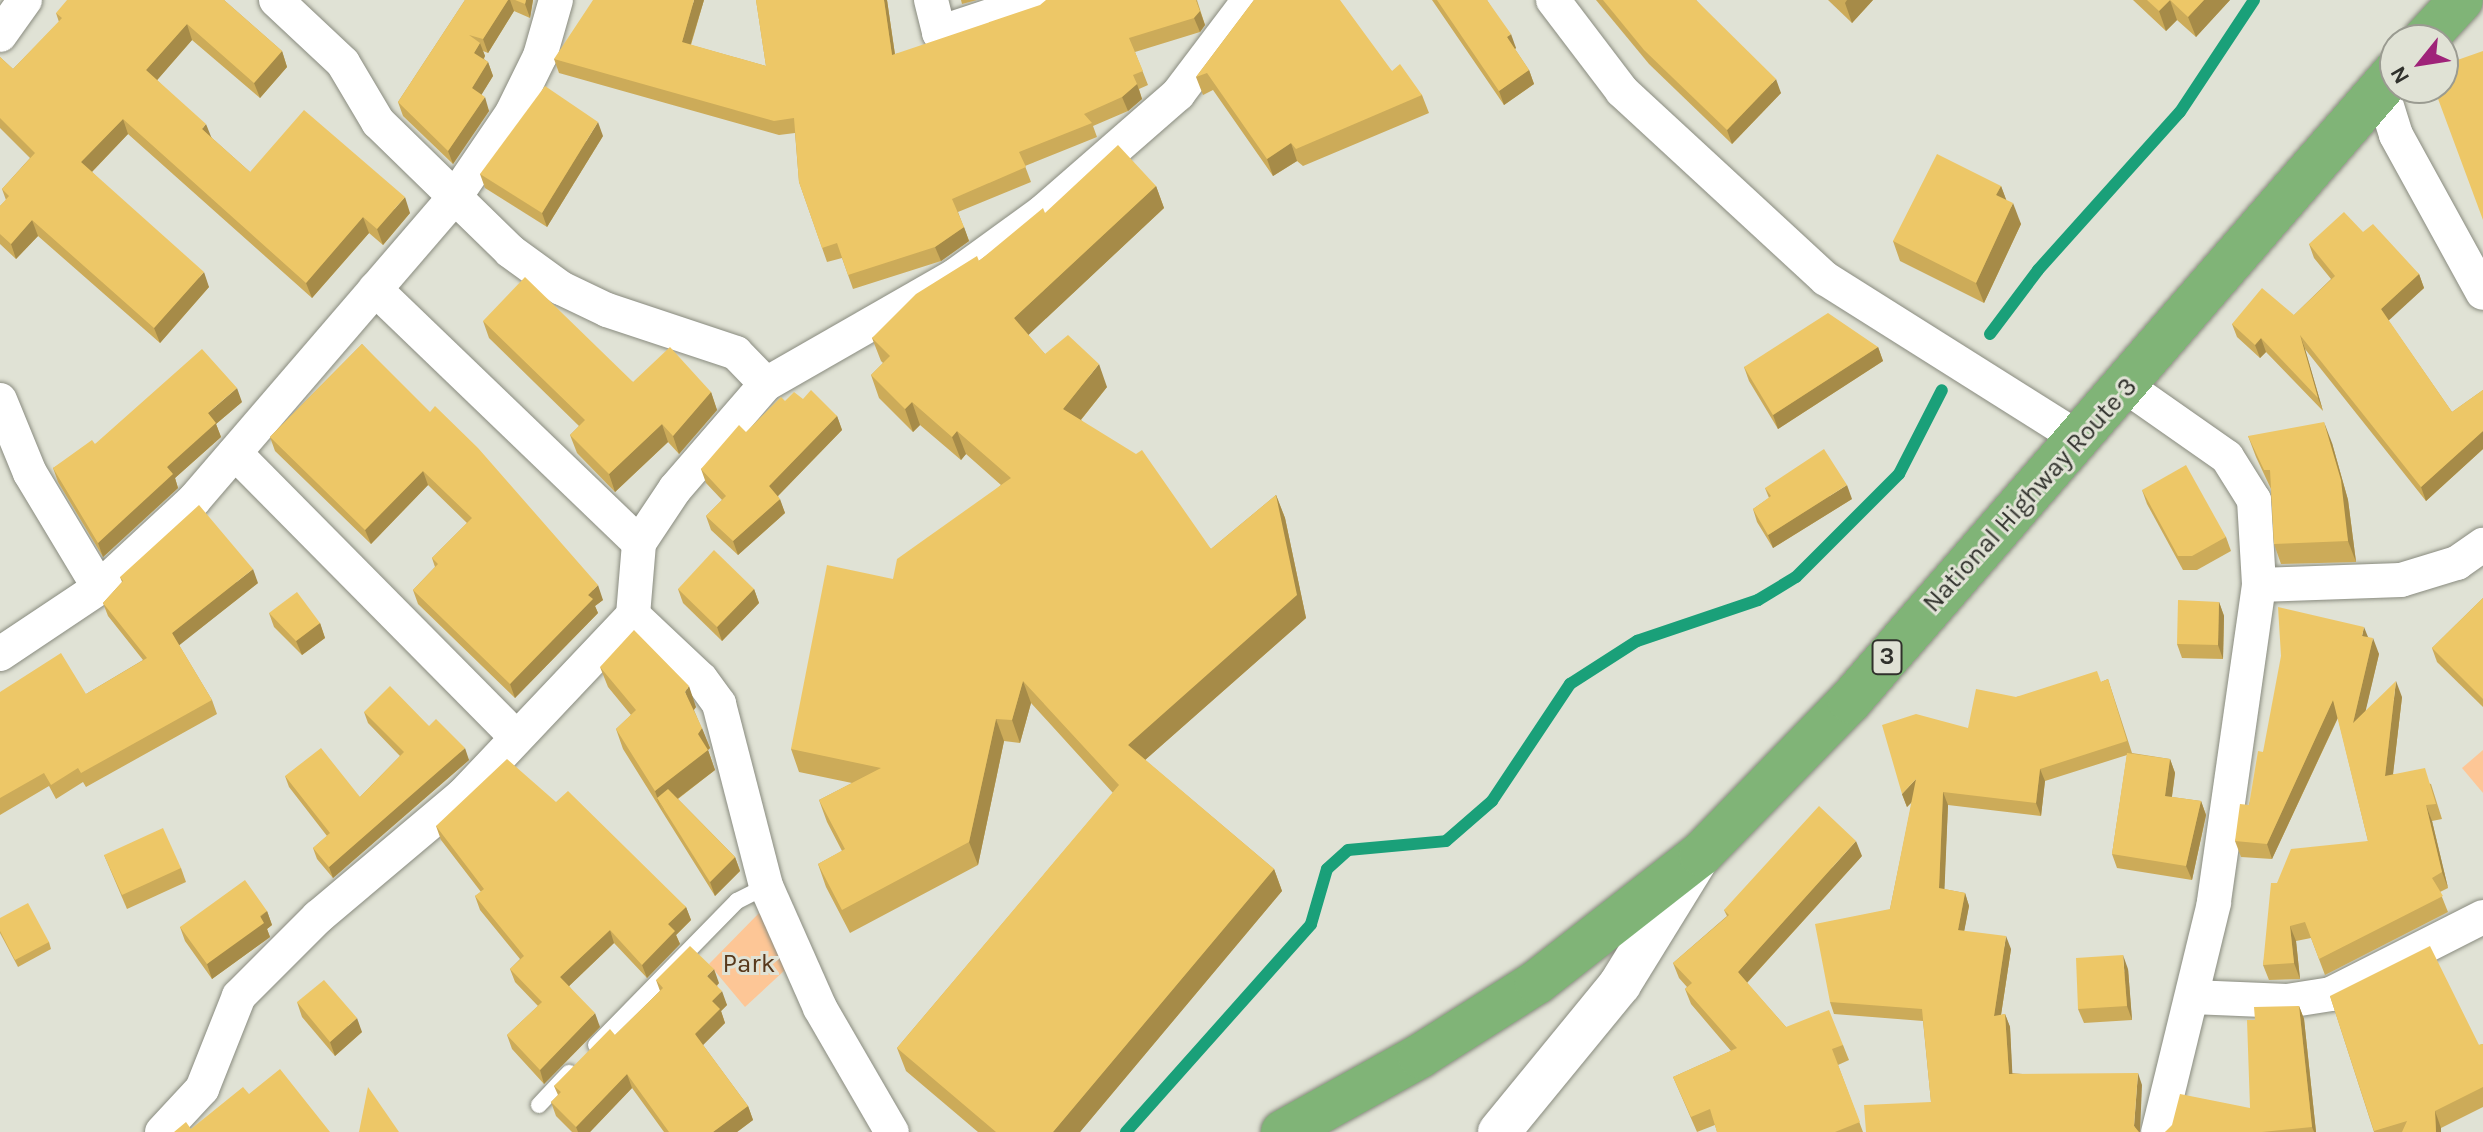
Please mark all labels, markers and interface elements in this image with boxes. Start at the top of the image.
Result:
north arrow [2379,24,2459,104]
text: N [2385,62,2415,88]
street label: National Highway Route 3 [1916,371,2144,619]
road number: 3 [1871,637,1903,677]
park label: Park [723,948,775,980]

